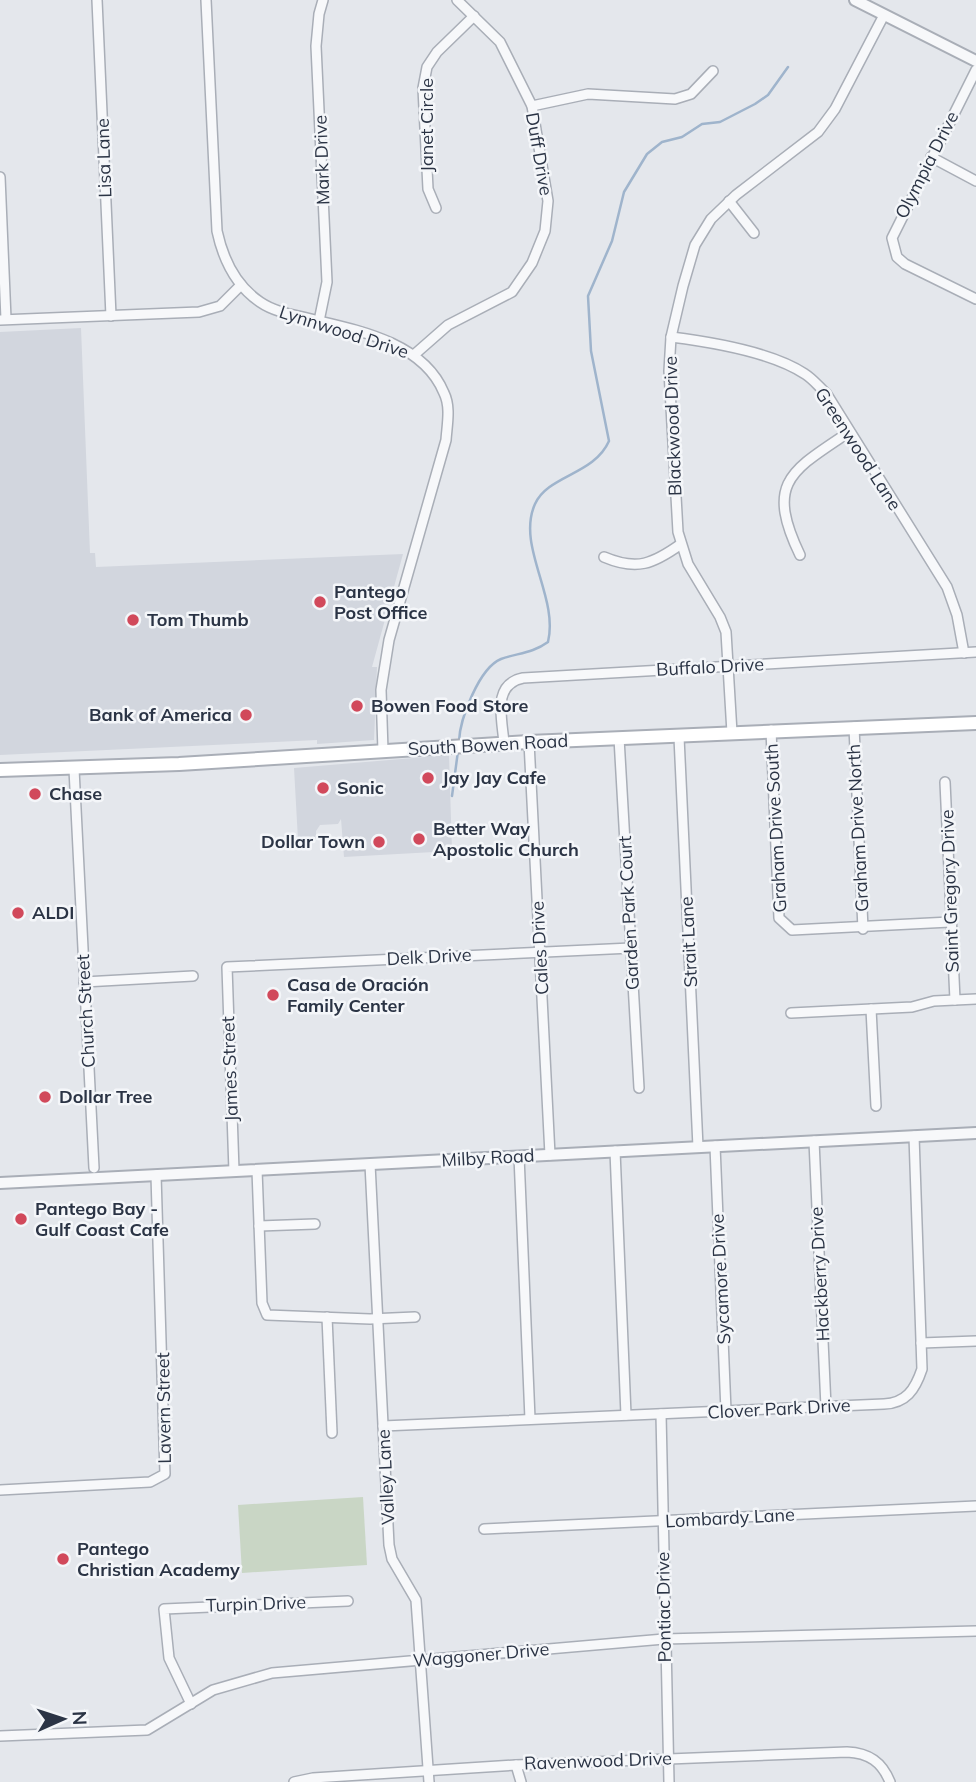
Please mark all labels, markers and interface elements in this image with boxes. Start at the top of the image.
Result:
street label: Janet Circle [415,78,438,172]
street label: Olympia Drive [890,107,963,222]
street label: Duff Drive [521,111,558,197]
street label: Mark Drive [308,115,335,206]
street label: Lisa Lane [91,118,116,198]
street label: Lynnwood Drive [277,300,412,363]
street label: Blackwood Drive [659,356,686,497]
street label: Greenwood Lane [810,383,907,515]
place label: Pantego Post Office [334,580,427,624]
marker: Pantego Post Office [312,594,328,610]
place label: Tom Thumb [147,608,249,631]
marker: Tom Thumb [125,612,141,628]
street label: Buffalo Drive [655,652,764,681]
place label: Bowen Food Store [371,694,528,717]
marker: Bowen Food Store [349,698,365,714]
place label: Bank of America [89,703,232,726]
marker: Bank of America [238,707,254,723]
street label: South Bowen Road [407,729,569,760]
street label: Graham Drive South [760,743,791,913]
street label: Graham Drive North [842,744,873,913]
place label: Jay Jay Cafe [442,766,546,789]
marker: Jay Jay Cafe [420,770,436,786]
place label: Sonic [337,776,384,799]
marker: Sonic [315,780,331,796]
place label: Chase [49,782,102,805]
marker: Chase [27,786,43,802]
street label: Saint Gregory Drive [935,809,964,973]
place label: Better Way Apostolic Church [433,817,579,861]
place label: Dollar Town [261,830,365,853]
marker: Better Way Apostolic Church [411,831,427,847]
marker: Dollar Town [371,834,387,850]
street label: Garden Park Court [613,835,644,991]
street label: Strait Lane [675,896,702,988]
street label: Cales Drive [526,900,553,996]
place label: ALDI [32,901,74,924]
marker: ALDI [10,905,26,921]
street label: Delk Drive [386,943,472,970]
street label: Church Street [71,954,100,1068]
place label: Casa de Oración Family Center [287,973,429,1017]
marker: Casa de Oración Family Center [265,987,281,1003]
street label: James Street [216,1016,243,1122]
place label: Dollar Tree [59,1085,152,1108]
marker: Dollar Tree [37,1089,53,1105]
street label: Milby Road [441,1144,535,1171]
place label: Pantego Bay - Gulf Coast Cafe [35,1197,169,1241]
street label: Hackberry Drive [804,1206,835,1342]
marker: Pantego Bay - Gulf Coast Cafe [13,1211,29,1227]
street label: Sycamore Drive [706,1213,735,1345]
street label: Lavern Street [151,1352,176,1464]
street label: Clover Park Drive [707,1393,851,1424]
street label: Valley Lane [372,1429,399,1525]
street label: Lombardy Lane [665,1503,795,1532]
place label: Pantego Christian Academy [77,1537,240,1581]
marker: Pantego Christian Academy [55,1551,71,1567]
street label: Pontiac Drive [651,1552,676,1663]
street label: Turpin Drive [205,1590,307,1617]
street label: Waggoner Drive [412,1637,550,1672]
north arrow [28,1684,98,1754]
text: N [68,1710,92,1726]
street label: Ravenwood Drive [524,1746,672,1775]

